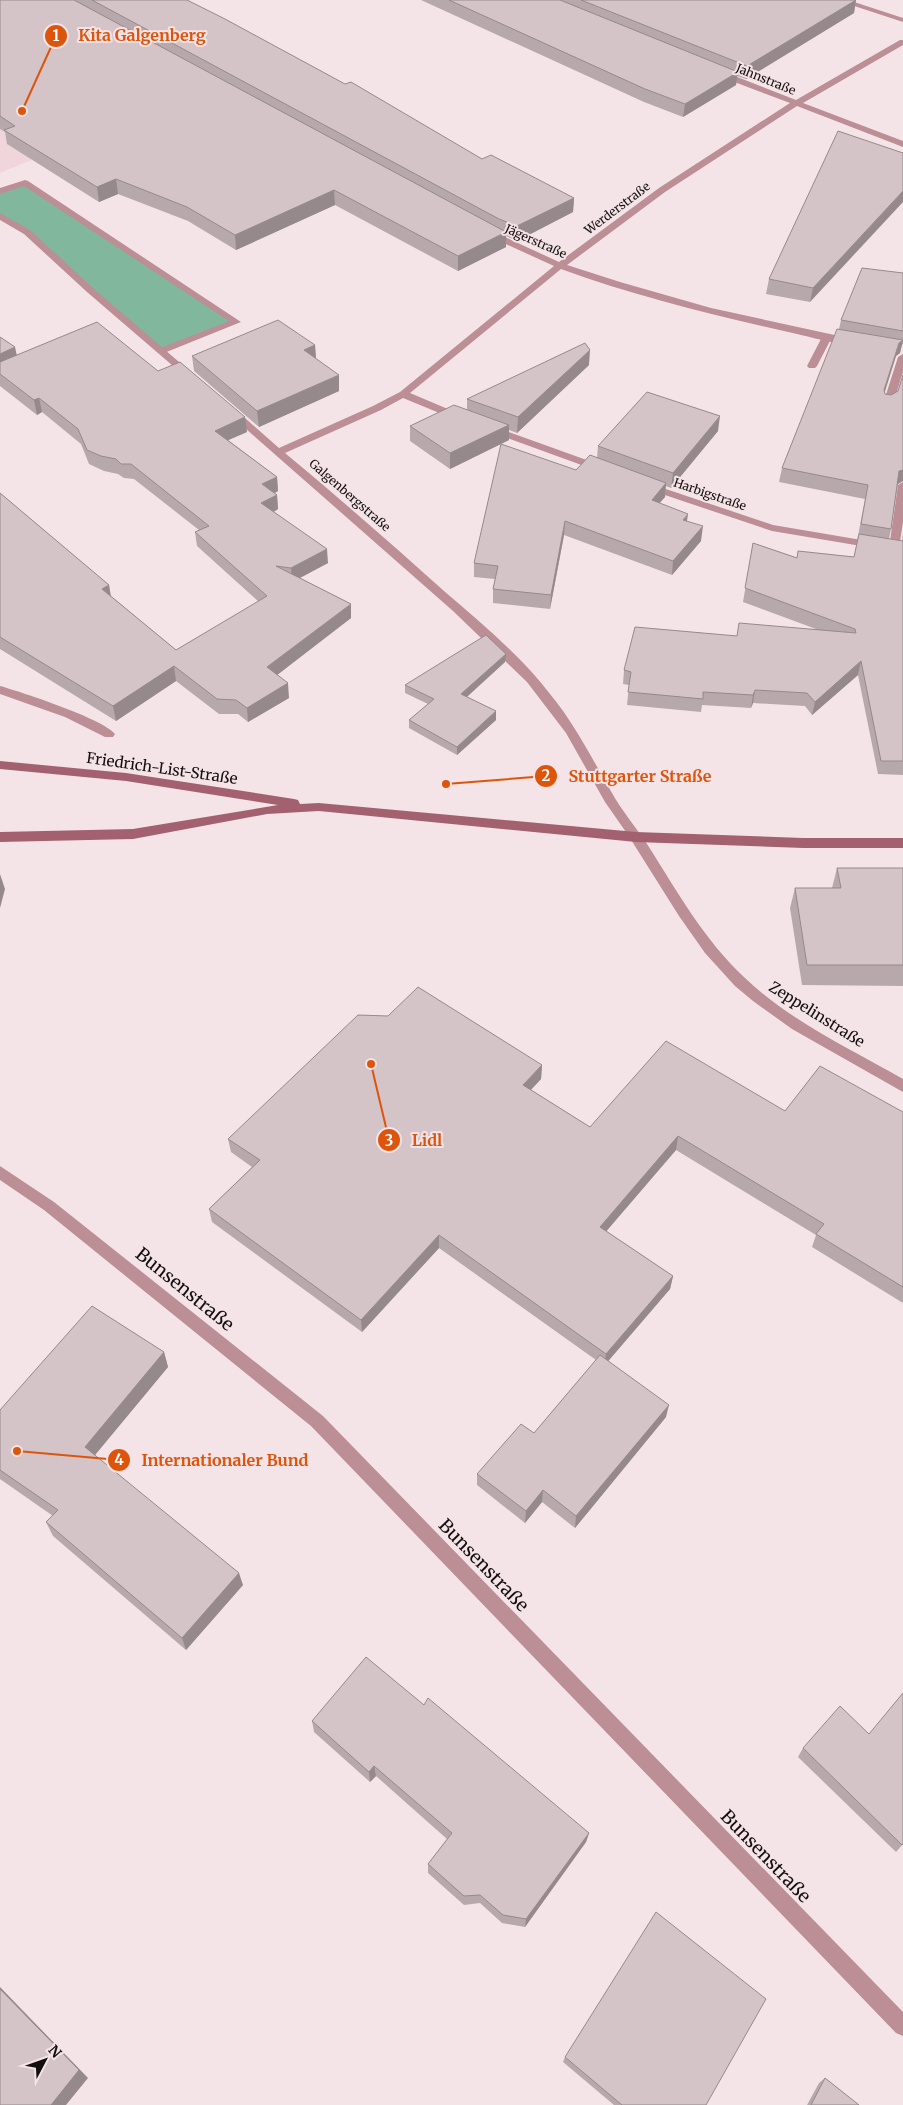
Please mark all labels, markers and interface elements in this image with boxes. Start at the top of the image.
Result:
callout: Kita Galgenberg [43,20,215,51]
text: Kita Galgenberg [78,25,206,45]
text: 1 [53,26,60,45]
street label: Jahnstraße [733,60,798,98]
street label: Werderstraße [580,178,653,238]
street label: Jägerstraße [502,220,569,261]
street label: Galgenbergstraße [306,456,394,534]
street label: Harbigstraße [672,475,748,513]
street label: Friedrich-List-Straße [85,748,239,788]
callout: Stuttgarter Straße [534,760,722,791]
text: 2 [542,766,551,785]
text: Stuttgarter Straße [569,766,712,786]
street label: Zeppelinstraße [766,977,869,1051]
callout: Lidl [376,1125,452,1156]
text: Lidl [412,1130,442,1150]
text: 3 [385,1131,393,1150]
street label: Bunsenstraße [131,1242,239,1336]
callout: Internationaler Bund [107,1444,319,1475]
text: 4 [114,1450,124,1469]
text: Internationaler Bund [142,1450,309,1470]
street label: Bunsenstraße [434,1514,534,1616]
street label: Bunsenstraße [716,1805,816,1907]
north arrow [20,2035,70,2085]
text: N [44,2041,65,2062]

